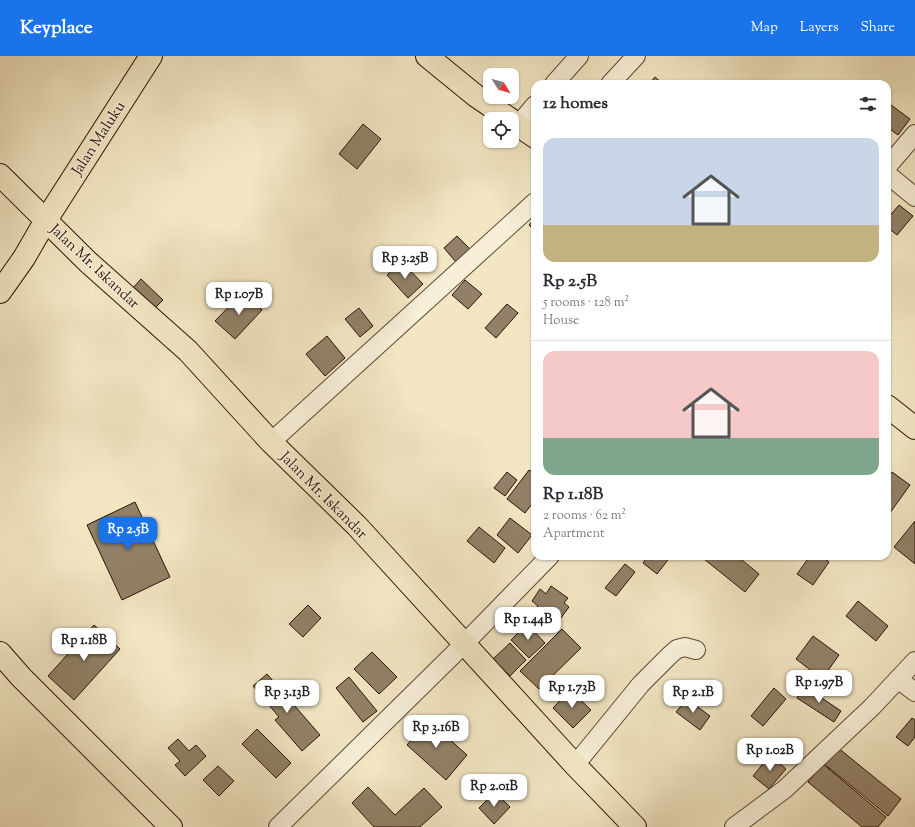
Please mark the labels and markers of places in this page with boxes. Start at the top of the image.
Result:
pin: Rp 3.25B [364,246,446,280]
pin: Rp 1.07B [198,282,280,316]
pin: Rp 2.5B [91,517,165,551]
pin: Rp 1.44B [487,607,569,641]
pin: Rp 1.18B [43,628,125,662]
pin: Rp 1.97B [778,670,860,704]
pin: Rp 1.73B [531,675,613,709]
pin: Rp 3.13B [246,680,328,714]
pin: Rp 2.1B [656,680,730,714]
pin: Rp 3.16B [395,715,477,749]
pin: Rp 1.02B [729,738,811,772]
pin: Rp 2.01B [453,774,535,808]

